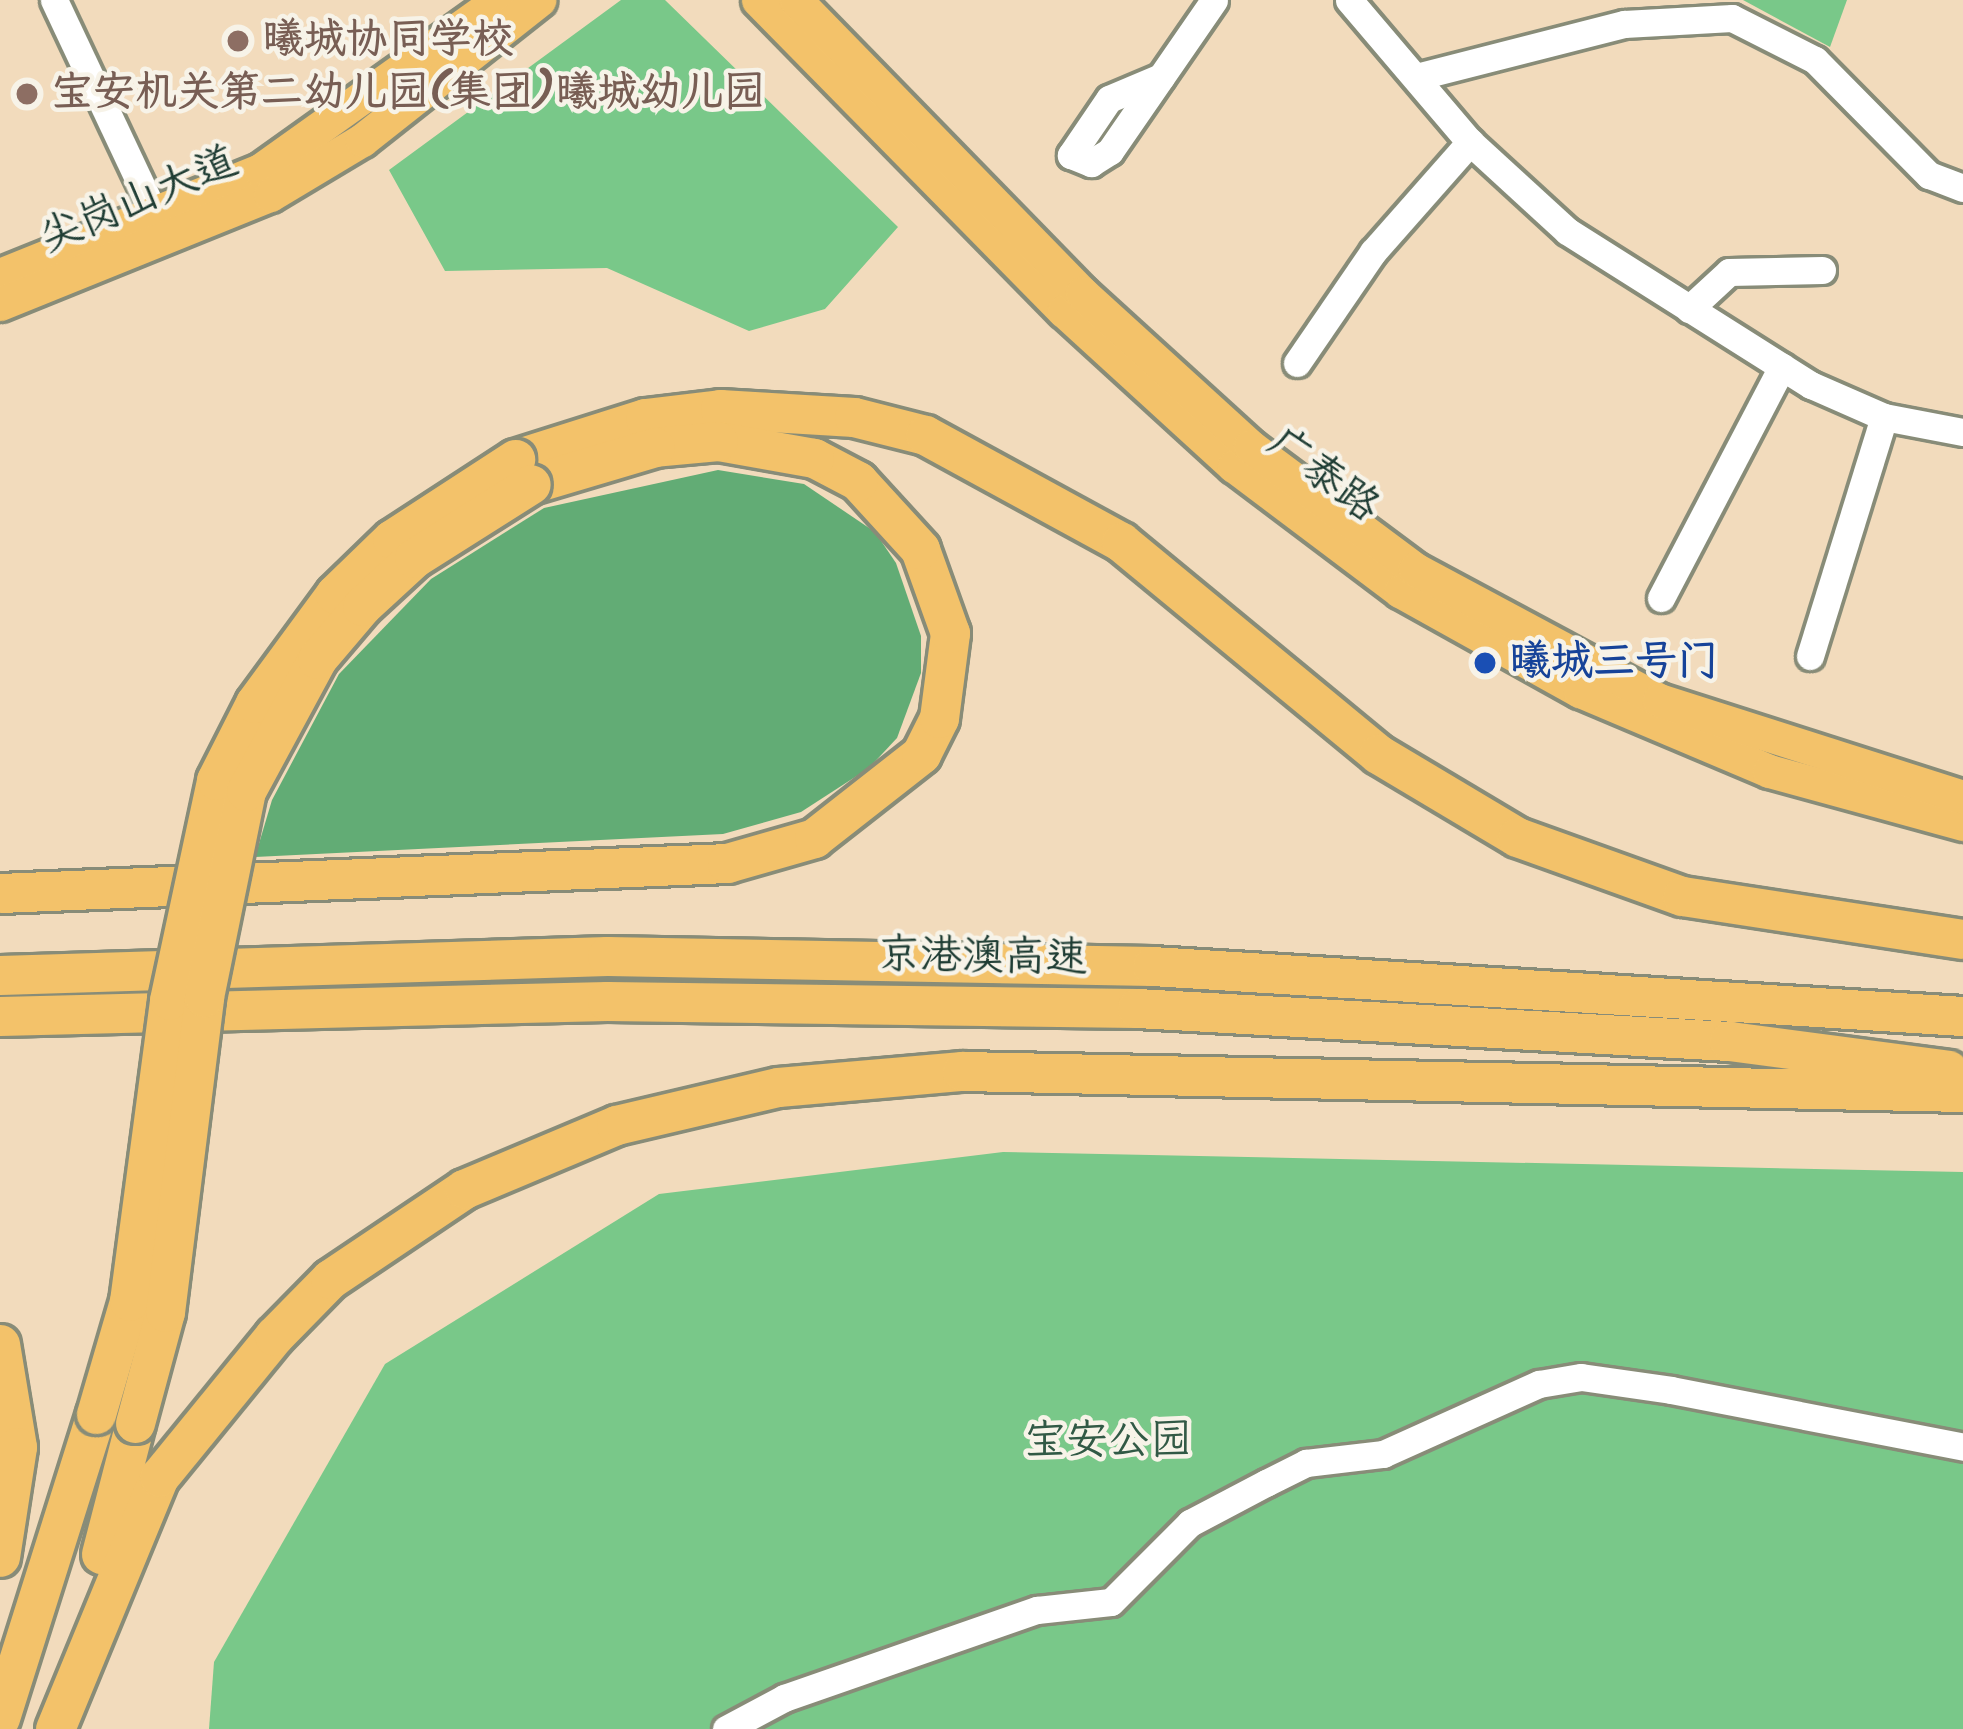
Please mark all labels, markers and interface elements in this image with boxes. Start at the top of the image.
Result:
place label: 曦城协同学校 [262,16,514,66]
marker: 曦城协同学校 [225,28,251,54]
place label: 宝安机关第二幼儿园(集团)曦城幼儿园 [51,69,765,119]
marker: 宝安机关第二幼儿园(集团)曦城幼儿园 [14,81,40,107]
street label: 尖岗山大道 [33,137,245,265]
street label: 广泰路 [1258,418,1388,534]
place label: 曦城三号门 [1509,638,1719,688]
marker: 曦城三号门 [1472,650,1498,676]
street label: 京港澳高速 [878,931,1088,985]
park label: 宝安公园 [1024,1417,1192,1467]

